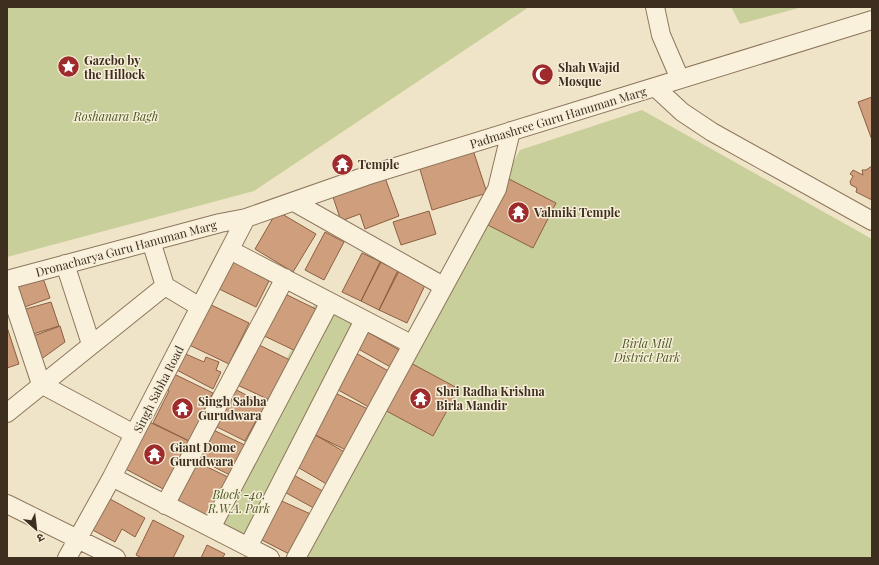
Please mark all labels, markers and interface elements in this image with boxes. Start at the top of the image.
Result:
place label: Gazebo by the Hillock [83,52,146,82]
place icon: Gazebo by the Hillock [55,54,81,80]
place label: Shah Wajid Mosque [558,59,620,89]
mosque icon: Shah Wajid Mosque [530,61,556,87]
street label: Padmashree Guru Hanuman Marg [468,82,649,152]
park label: Roshanara Bagh [73,108,158,124]
temple icon: Temple [329,151,355,177]
place label: Temple [358,156,399,172]
temple icon: Valmiki Temple [506,199,532,225]
place label: Valmiki Temple [533,204,620,220]
street label: Dronacharya Guru Hanuman Marg [34,216,219,280]
park label: Birla Mill District Park [613,335,680,365]
street label: Singh Sabha Road [129,343,187,435]
place label: Shri Radha Krishna Birla Mandir [436,383,546,413]
temple icon: Shri Radha Krishna Birla Mandir [407,385,433,411]
place label: Singh Sabha Gurudwara [198,393,267,423]
temple icon: Singh Sabha Gurudwara [170,395,196,421]
place label: Giant Dome Gurudwara [170,439,236,469]
temple icon: Giant Dome Gurudwara [142,441,168,467]
park label: Block -40, R.W.A. Park [207,486,270,516]
north arrow [16,509,56,549]
text: उ [34,530,47,547]

